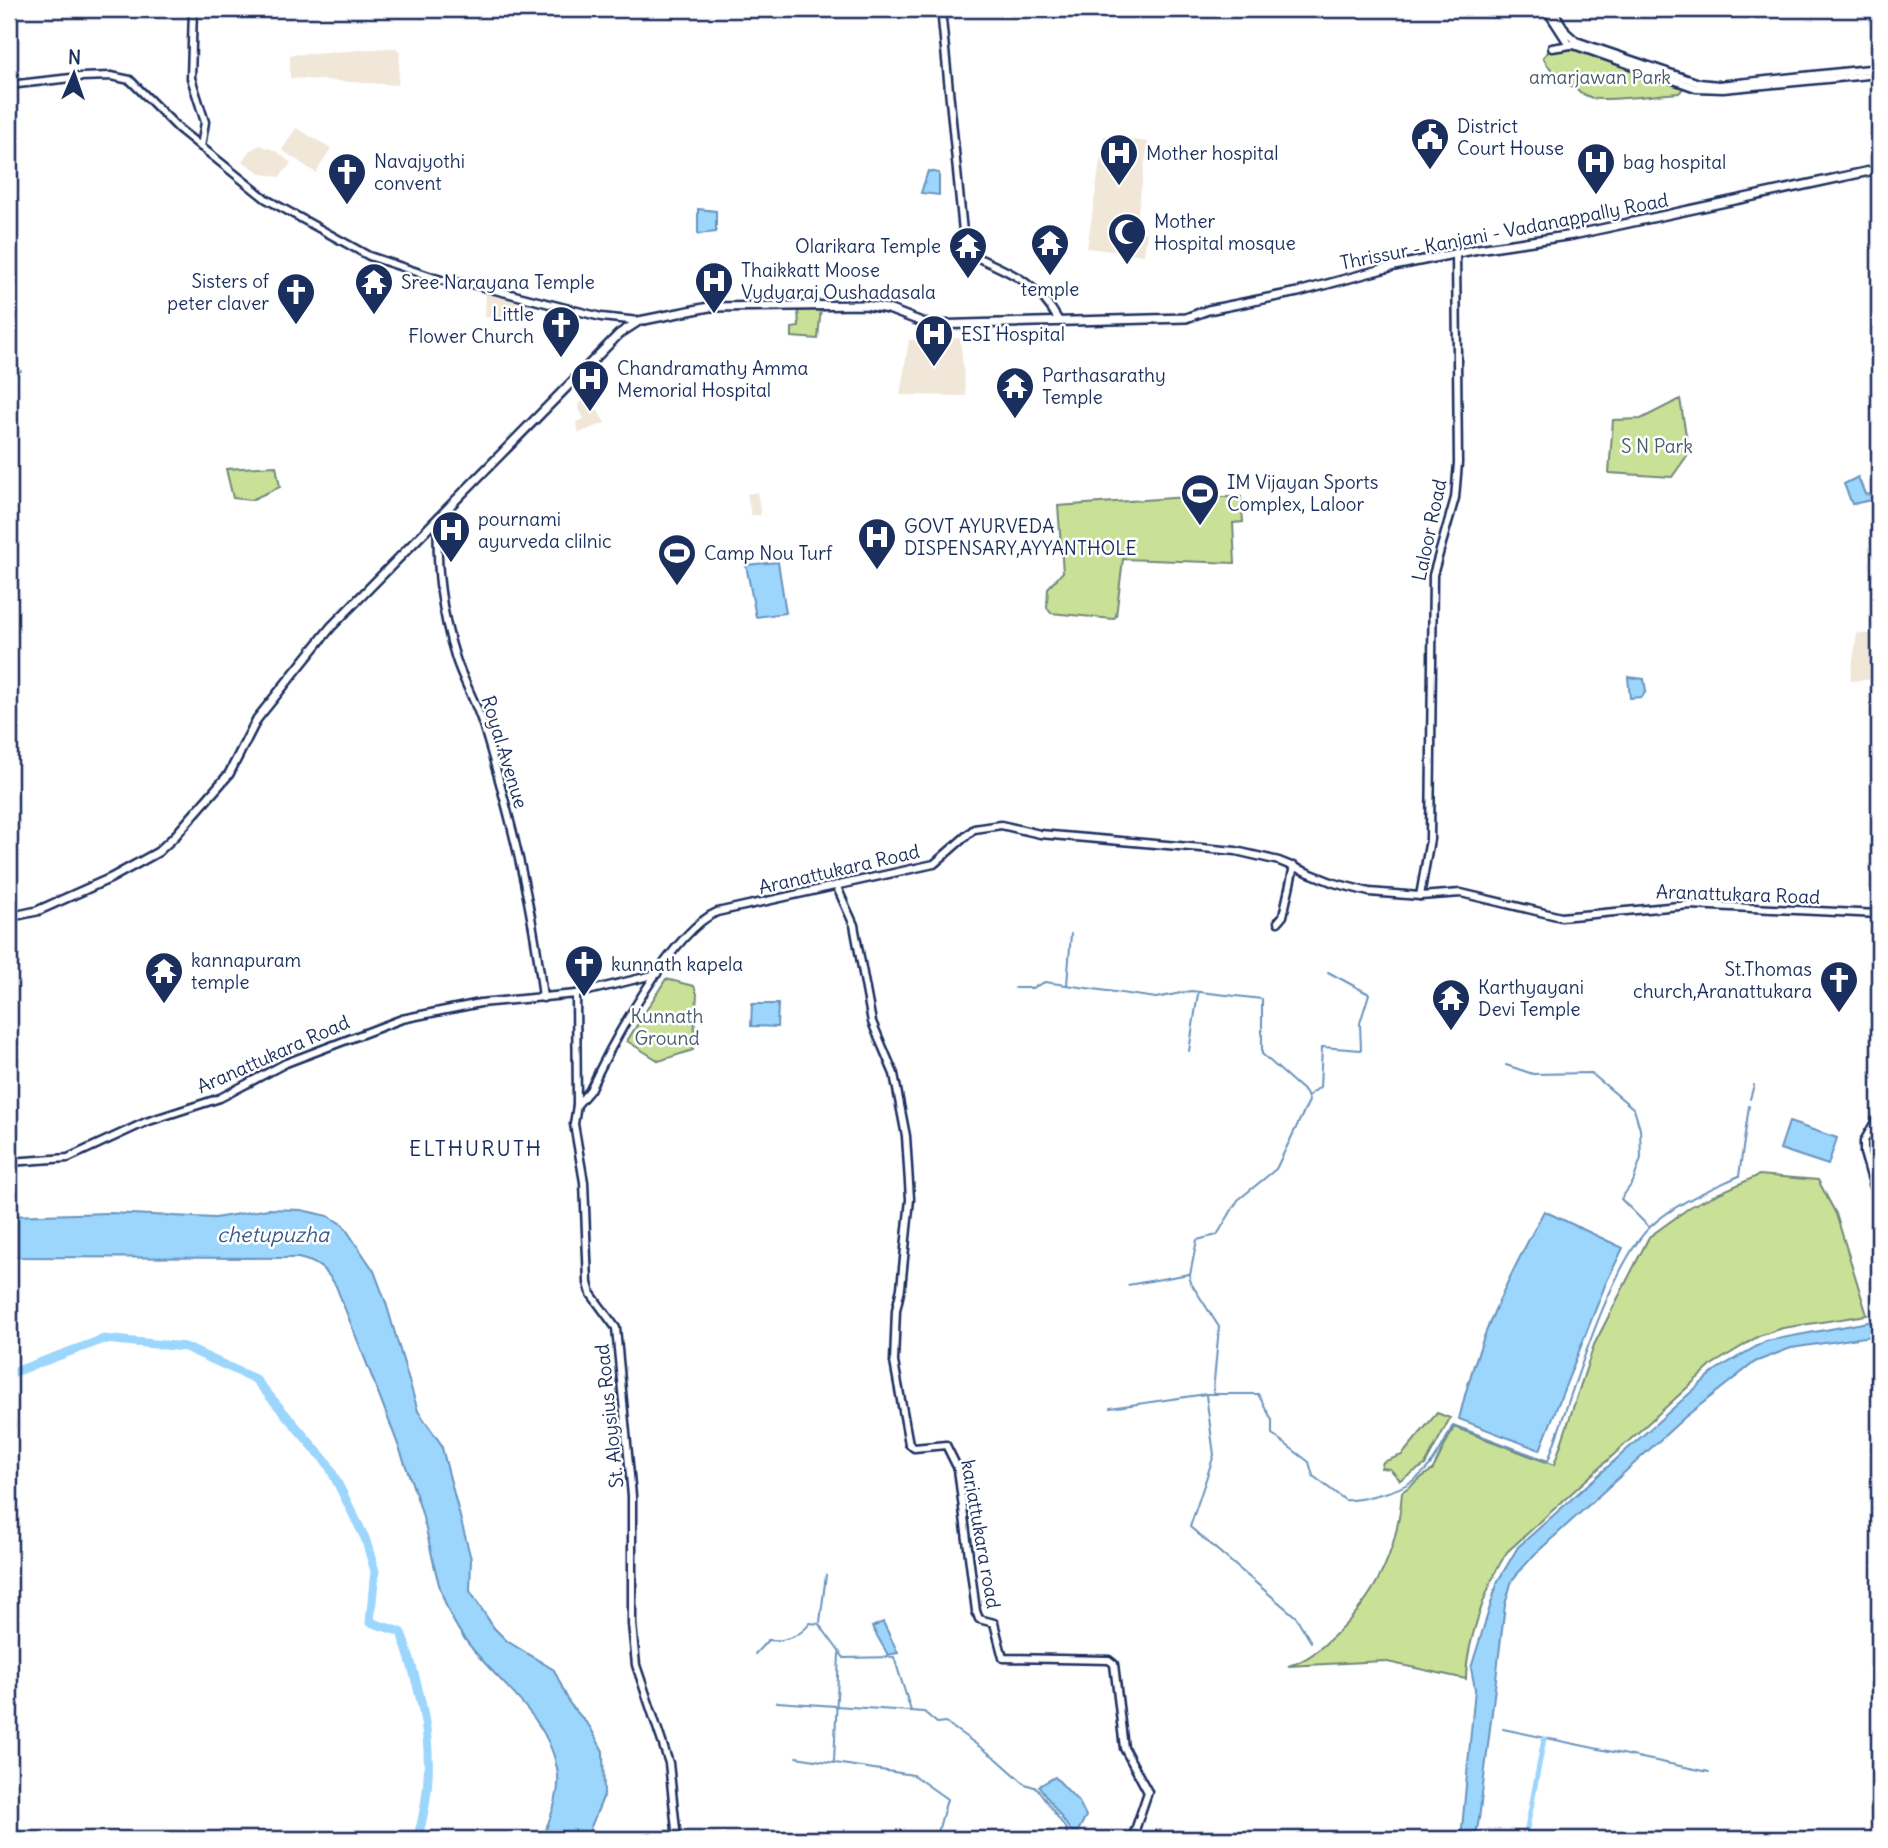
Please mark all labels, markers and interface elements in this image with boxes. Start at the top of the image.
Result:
north arrow [38,38,108,108]
text: N [68,45,82,69]
park label: amarjawan Park [1529,65,1671,89]
place label: District Court House [1457,114,1564,160]
public building icon: District Court House [1409,116,1451,171]
hospital icon: Mother hospital [1098,132,1140,187]
place label: Mother hospital [1146,141,1279,165]
hospital icon: bag hospital [1575,141,1617,196]
place label: Navajyothi convent [374,149,465,195]
place label: bag hospital [1623,150,1726,174]
church icon: Navajyothi convent [326,151,368,206]
street label: Thrissur - Kanjani - Vadanappally Road [1338,187,1670,275]
place label: Mother Hospital mosque [1154,209,1296,255]
mosque icon: Mother Hospital mosque [1106,211,1148,266]
temple icon: temple [1029,222,1071,277]
temple icon: Olarikara Temple [947,225,989,280]
place label: Olarikara Temple [795,234,941,258]
place label: Thaikkatt Moose Vydyaraj Oushadasala [741,258,936,304]
hospital icon: Thaikkatt Moose Vydyaraj Oushadasala [693,260,735,315]
temple icon: Sree Narayana Temple [353,261,395,316]
place label: Sisters of peter claver [167,269,270,315]
place label: Sree Narayana Temple [401,270,595,294]
church icon: Sisters of peter claver [275,271,317,326]
place label: temple [1021,277,1079,301]
place label: Little Flower Church [408,302,534,348]
church icon: Little Flower Church [540,304,582,359]
hospital icon: ESI Hospital [913,313,955,368]
place label: ESI Hospital [961,322,1065,346]
place label: Chandramathy Amma Memorial Hospital [617,356,809,402]
hospital icon: Chandramathy Amma Memorial Hospital [569,358,611,413]
place label: Parthasarathy Temple [1042,363,1166,409]
temple icon: Parthasarathy Temple [994,365,1036,420]
park label: S N Park [1621,434,1693,458]
place label: IM Vijayan Sports Complex, Laloor [1227,470,1378,516]
sports icon: IM Vijayan Sports Complex, Laloor [1179,472,1221,527]
street label: Laloor Road [1407,477,1451,583]
place label: pournami ayurveda clilnic [478,507,612,553]
hospital icon: pournami ayurveda clilnic [430,509,472,564]
place label: GOVT AYURVEDA DISPENSARY,AYYANTHOLE [904,514,1137,560]
hospital icon: GOVT AYURVEDA DISPENSARY,AYYANTHOLE [856,516,898,571]
sports icon: Camp Nou Turf [656,532,698,587]
place label: Camp Nou Turf [704,541,833,565]
street label: Royal Avenue [476,693,534,811]
street label: Aranattukara Road [756,839,922,899]
street label: Aranattukara Road [1656,879,1820,909]
church icon: kunnath kapela [563,943,605,998]
place label: kannapuram temple [191,948,301,994]
temple icon: kannapuram temple [143,950,185,1005]
place label: kunnath kapela [611,952,743,976]
place label: St.Thomas church,Aranattukara [1633,957,1812,1003]
church icon: St.Thomas church,Aranattukara [1818,959,1860,1014]
place label: Karthyayani Devi Temple [1478,975,1584,1021]
temple icon: Karthyayani Devi Temple [1430,977,1472,1032]
park label: Kunnath Ground [631,1004,703,1050]
street label: Aranattukara Road [193,1010,353,1098]
district label: ELTHURUTH [409,1135,543,1162]
water label: chetupuzha [217,1221,330,1248]
street label: St. Aloysius Road [590,1343,628,1489]
street label: kariattukara road [956,1458,1006,1610]

